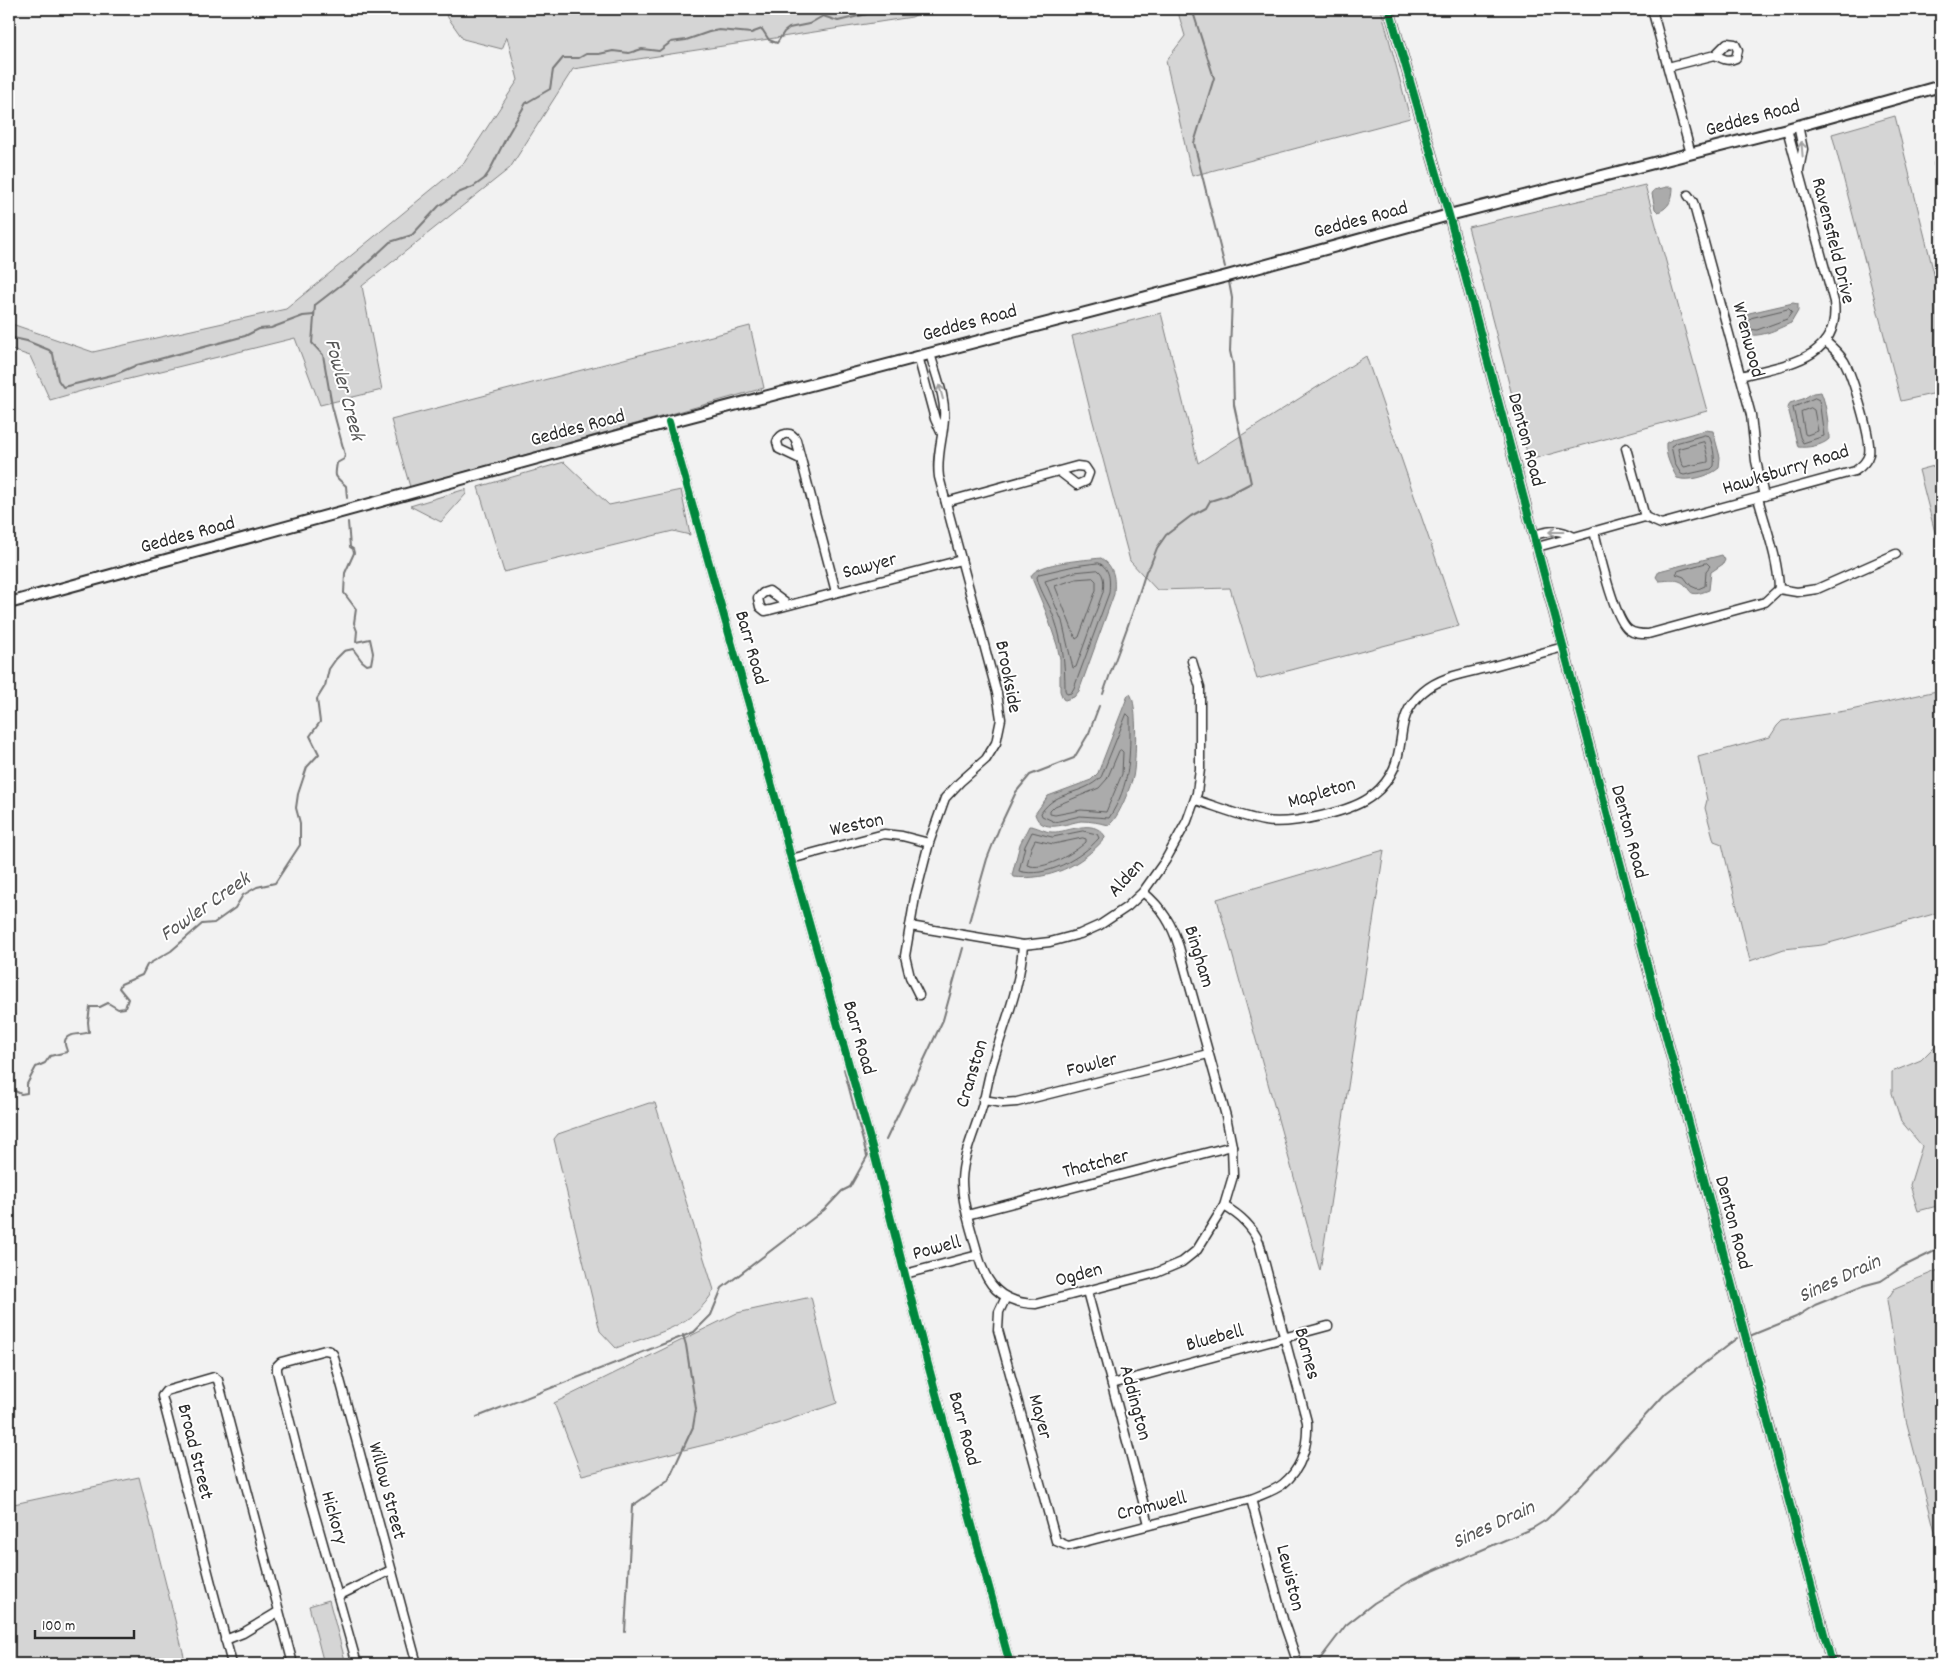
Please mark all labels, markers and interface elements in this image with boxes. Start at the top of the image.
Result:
street label: Geddes Road [1703,93,1803,145]
one-way arrow [1797,141,1807,157]
street label: Ravensfield Drive [1803,175,1861,307]
street label: Geddes Road [1311,195,1411,247]
street label: Geddes Road [920,298,1020,350]
street label: Wrenwood [1724,299,1770,381]
water label: Fowler Creek [315,336,372,447]
one-way arrow [935,385,945,401]
street label: Denton Road [1499,390,1551,490]
street label: Geddes Road [528,403,628,455]
street label: Hawksburry Road [1719,438,1853,504]
street label: Geddes Road [138,510,238,562]
one-way arrow [1548,527,1564,537]
street label: Sawyer [840,546,901,588]
street label: Barr Road [726,608,774,688]
street label: Brookside [986,638,1028,716]
street label: Mapleton [1285,771,1359,817]
street label: Denton Road [1602,782,1654,882]
street label: Weston [828,807,886,845]
street label: Alden [1102,854,1152,904]
water label: Fowler Creek [155,864,259,950]
street label: Bingham [1175,923,1221,991]
street label: Barr Road [834,998,882,1078]
street label: Cranston [949,1036,997,1112]
street label: Fowler [1064,1046,1121,1086]
street label: Thatcher [1060,1143,1133,1187]
street label: Denton Road [1706,1173,1758,1273]
street label: Powell [910,1229,965,1269]
water label: Sines Drain [1794,1247,1887,1312]
street label: Ogden [1052,1256,1106,1296]
street label: Bluebell [1183,1318,1247,1360]
street label: Barnes [1286,1325,1326,1383]
street label: Addington [1111,1362,1157,1444]
street label: Barr Road [940,1389,986,1469]
street label: Mayer [1020,1391,1059,1443]
street label: Broad Street [169,1401,219,1503]
street label: Willow Street [360,1439,412,1543]
street label: Cromwell [1114,1485,1190,1529]
street label: Hickory [312,1488,354,1549]
water label: Sines Drain [1448,1493,1541,1558]
street label: Lewiston [1267,1542,1311,1614]
scale bar [35,1608,134,1640]
text: 100 m [42,1616,75,1638]

